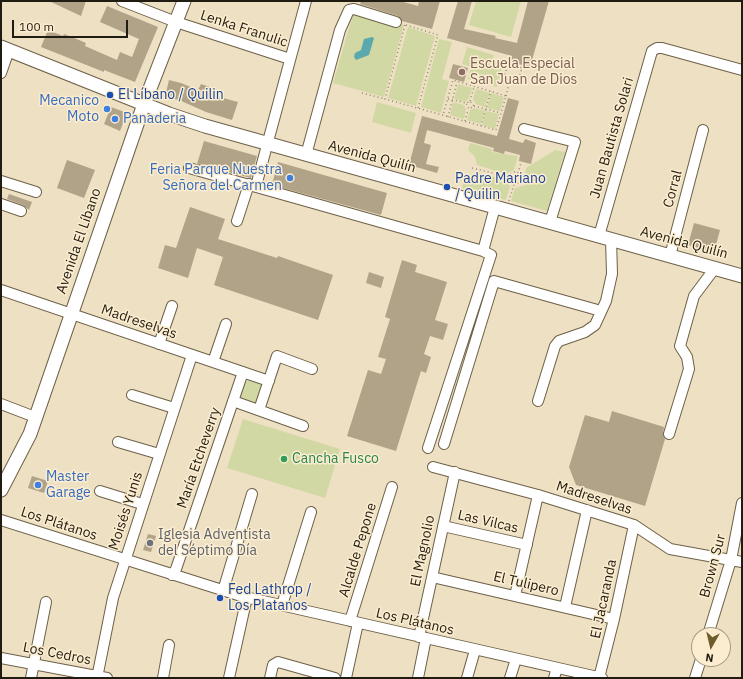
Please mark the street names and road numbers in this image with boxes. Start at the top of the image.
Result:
street label: Lenka Franulic [198,7,290,51]
street label: Juan Bautista Solari [587,76,637,200]
street label: Avenida Quilín [326,137,418,177]
street label: Corral [660,168,686,210]
street label: Avenida El Líbano [53,186,105,296]
street label: Avenida Quilín [638,223,730,263]
street label: Madreselvas [99,301,179,343]
street label: María Etcheverry [174,405,224,511]
street label: Moisés Yunis [105,470,147,552]
street label: Madreselvas [554,478,634,518]
street label: Alcalde Pepone [336,501,380,599]
street label: Los Plátanos [19,504,99,544]
street label: Las Vilcas [456,507,520,537]
street label: El Magnolio [407,514,439,588]
street label: Brown Sur [696,532,730,600]
street label: El Jacaranda [587,558,621,640]
street label: El Tulipero [492,568,560,600]
street label: Los Plátanos [374,605,456,639]
street label: Los Cedros [22,639,92,669]

